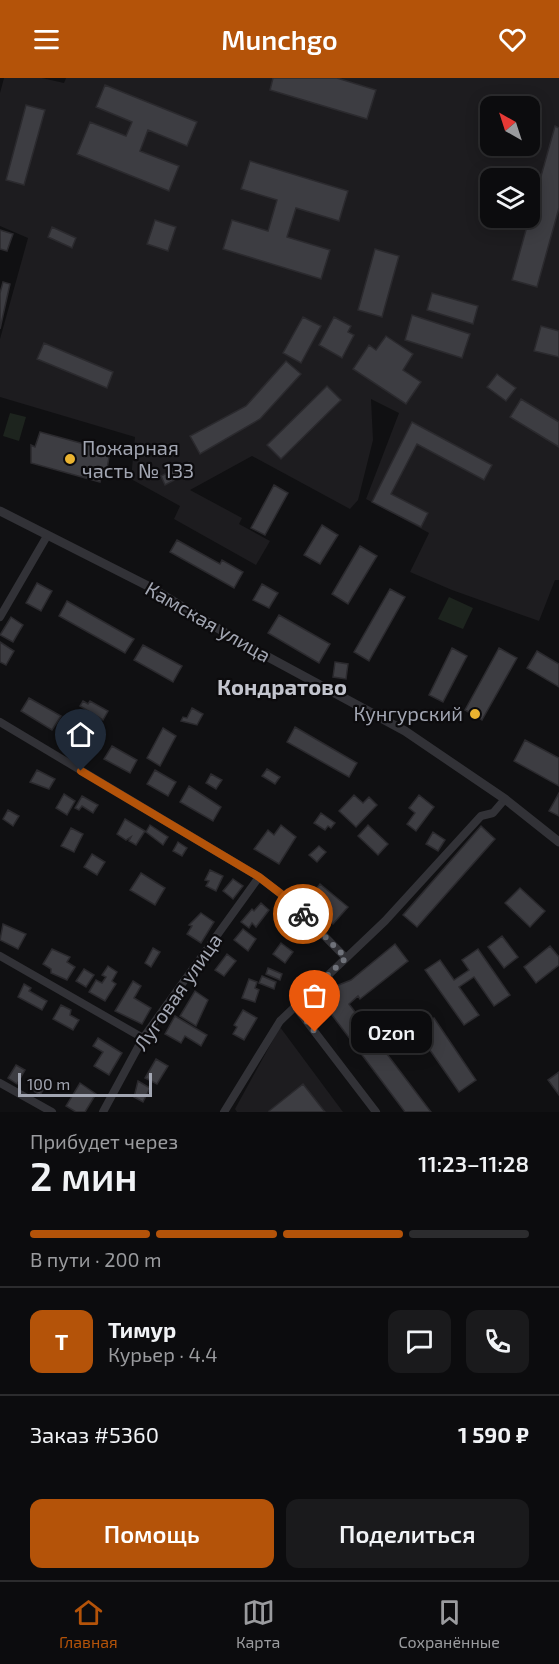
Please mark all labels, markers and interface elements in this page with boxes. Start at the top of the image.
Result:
icon: menu [30,23,63,56]
text: Munchgo [221,23,338,55]
icon: heart [496,23,529,56]
north arrow [480,96,540,156]
map controls [480,96,540,228]
button: layers [480,168,540,228]
place label: Пожарная часть № 133 [82,435,194,482]
marker: Пожарная часть № 133 [63,452,77,466]
street label: Камская улица [141,576,275,668]
district label: Кондратово [217,673,347,699]
place label: Кунгурский [353,701,463,726]
marker: Кунгурский [468,707,482,721]
pin [55,709,106,771]
icon: home [64,718,97,751]
courier [273,884,333,944]
icon: bike [287,898,320,931]
street label: Луговая улица [128,928,227,1055]
pin [289,970,340,1032]
icon: bag [298,979,331,1012]
callout: Ozon [351,1011,432,1053]
text: Ozon [368,1020,415,1044]
scale bar [18,1070,152,1097]
text: 100 m [27,1074,70,1093]
text: Прибудет через [30,1129,178,1153]
text: 11:23–11:28 [418,1150,529,1176]
text: 2 мин [30,1152,137,1199]
text: В пути · 200 m [30,1247,162,1271]
button: chat [388,1310,451,1373]
button: phone [466,1310,529,1373]
text: Тимур [108,1316,176,1342]
text: Т [55,1328,68,1354]
text: Курьер · 4.4 [108,1342,217,1366]
text: Заказ #5360 [30,1421,159,1447]
text: 1 590 ₽ [458,1421,529,1447]
button: Помощь [30,1499,274,1568]
button: Поделиться [286,1499,529,1568]
tab: Главная [59,1596,118,1651]
tab: Карта [236,1596,280,1651]
tab: Сохранённые [399,1596,500,1651]

